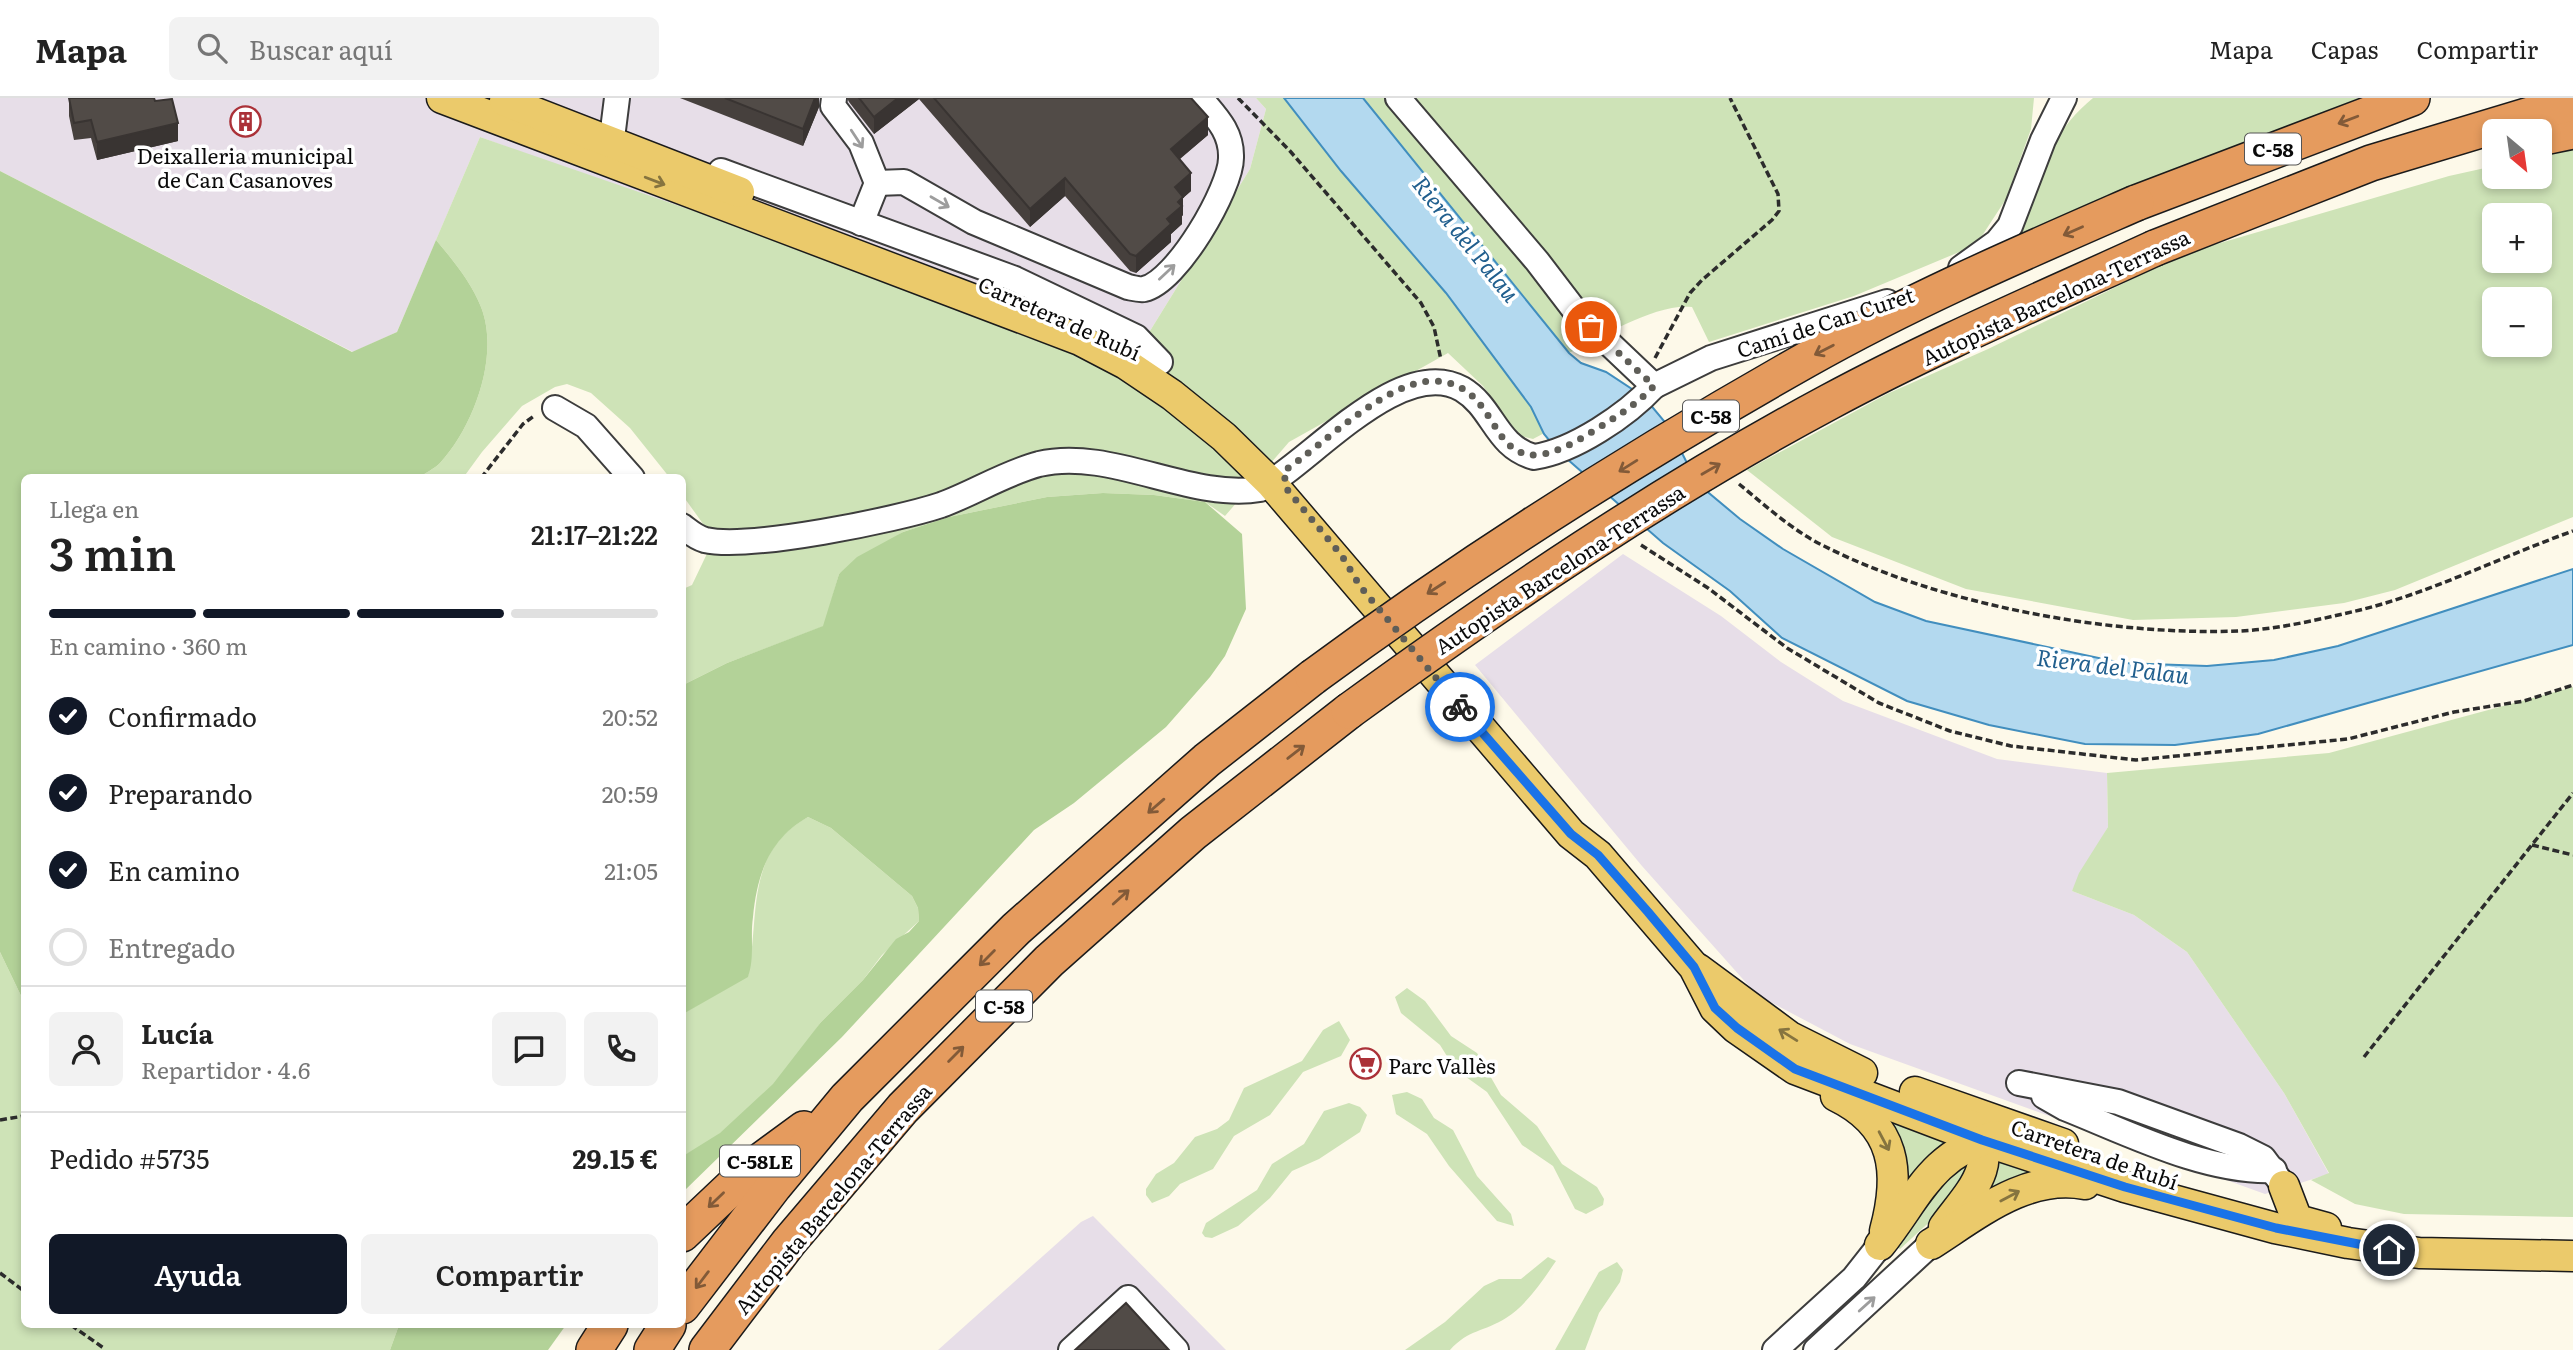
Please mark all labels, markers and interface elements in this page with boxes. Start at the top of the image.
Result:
search box [169,17,659,80]
text: Mapa [35,24,127,73]
icon: search [193,29,231,67]
text: Buscar aquí [249,29,393,68]
text: Mapa [2209,31,2273,66]
text: Capas [2311,31,2378,66]
text: Compartir [2416,31,2538,66]
building icon: Deixalleria municipal de Can Casanoves [228,105,262,139]
one-way arrow [2337,115,2359,128]
north arrow [2482,119,2552,189]
map controls [2482,119,2552,357]
one-way arrow [849,129,864,148]
road number: C-58 [2245,134,2301,164]
place label: Deixalleria municipal de Can Casanoves [136,139,354,194]
water label: Riera del Palau [1405,168,1529,309]
one-way arrow [643,175,665,188]
one-way arrow [929,195,949,209]
button: + [2482,203,2552,273]
street label: Autopista Barcelona-Terrassa [1916,220,2195,372]
one-way arrow [2063,225,2084,238]
one-way arrow [1158,264,1176,280]
street label: Carretera de Rubí [974,267,1146,367]
street label: Camí de Can Curet [1732,278,1918,364]
button: − [2482,287,2552,357]
pin [1561,297,1621,357]
icon: bag [1572,308,1610,346]
one-way arrow [1814,344,1835,358]
road number: C-58 [1683,400,1739,432]
one-way arrow [1619,458,1638,473]
one-way arrow [1700,462,1720,476]
street label: Autopista Barcelona-Terrassa [1428,475,1691,661]
text: Llega en [49,491,139,525]
text: 21:17–21:22 [531,514,658,553]
text: 3 min [49,517,176,585]
one-way arrow [1427,582,1447,596]
text: En camino · 360 m [49,628,248,662]
water label: Riera del Palau [2035,639,2192,691]
courier [1425,672,1495,742]
icon: bike [1441,688,1479,726]
text: Confirmado [108,696,257,735]
icon: check [49,697,87,735]
text: 20:52 [602,699,658,733]
one-way arrow [1286,745,1305,760]
text: Preparando [108,773,253,812]
icon: check [49,774,87,812]
text: 20:59 [602,776,658,810]
one-way arrow [1148,797,1165,814]
text: En camino [108,850,240,889]
icon: check [49,851,87,889]
text: 21:05 [604,853,658,887]
one-way arrow [1111,889,1129,905]
text: Entregado [108,927,235,966]
one-way arrow [979,949,996,966]
road number: C-58 [976,991,1032,1022]
button: person [49,1012,123,1086]
button: chat [492,1012,566,1086]
button: phone [584,1012,658,1086]
text: Lucía [141,1013,214,1052]
one-way arrow [1779,1027,1798,1042]
one-way arrow [948,1046,965,1063]
supermarket icon: Parc Vallès [1348,1047,1382,1081]
place label: Parc Vallès [1388,1049,1495,1080]
text: Repartidor · 4.6 [141,1052,310,1086]
street label: Autopista Barcelona-Terrassa [726,1075,938,1320]
street label: Carretera de Rubí [2007,1110,2183,1196]
one-way arrow [1877,1131,1891,1151]
text: Pedido #5735 [49,1138,210,1177]
text: 29.15 € [573,1138,658,1177]
road number: C-58LE [720,1146,800,1176]
one-way arrow [2000,1189,2020,1203]
one-way arrow [708,1192,725,1209]
pin [2359,1220,2419,1280]
icon: home [2370,1231,2408,1269]
button: Ayuda [49,1234,347,1314]
button: Compartir [361,1234,658,1314]
one-way arrow [695,1271,710,1289]
one-way arrow [1857,1297,1875,1313]

